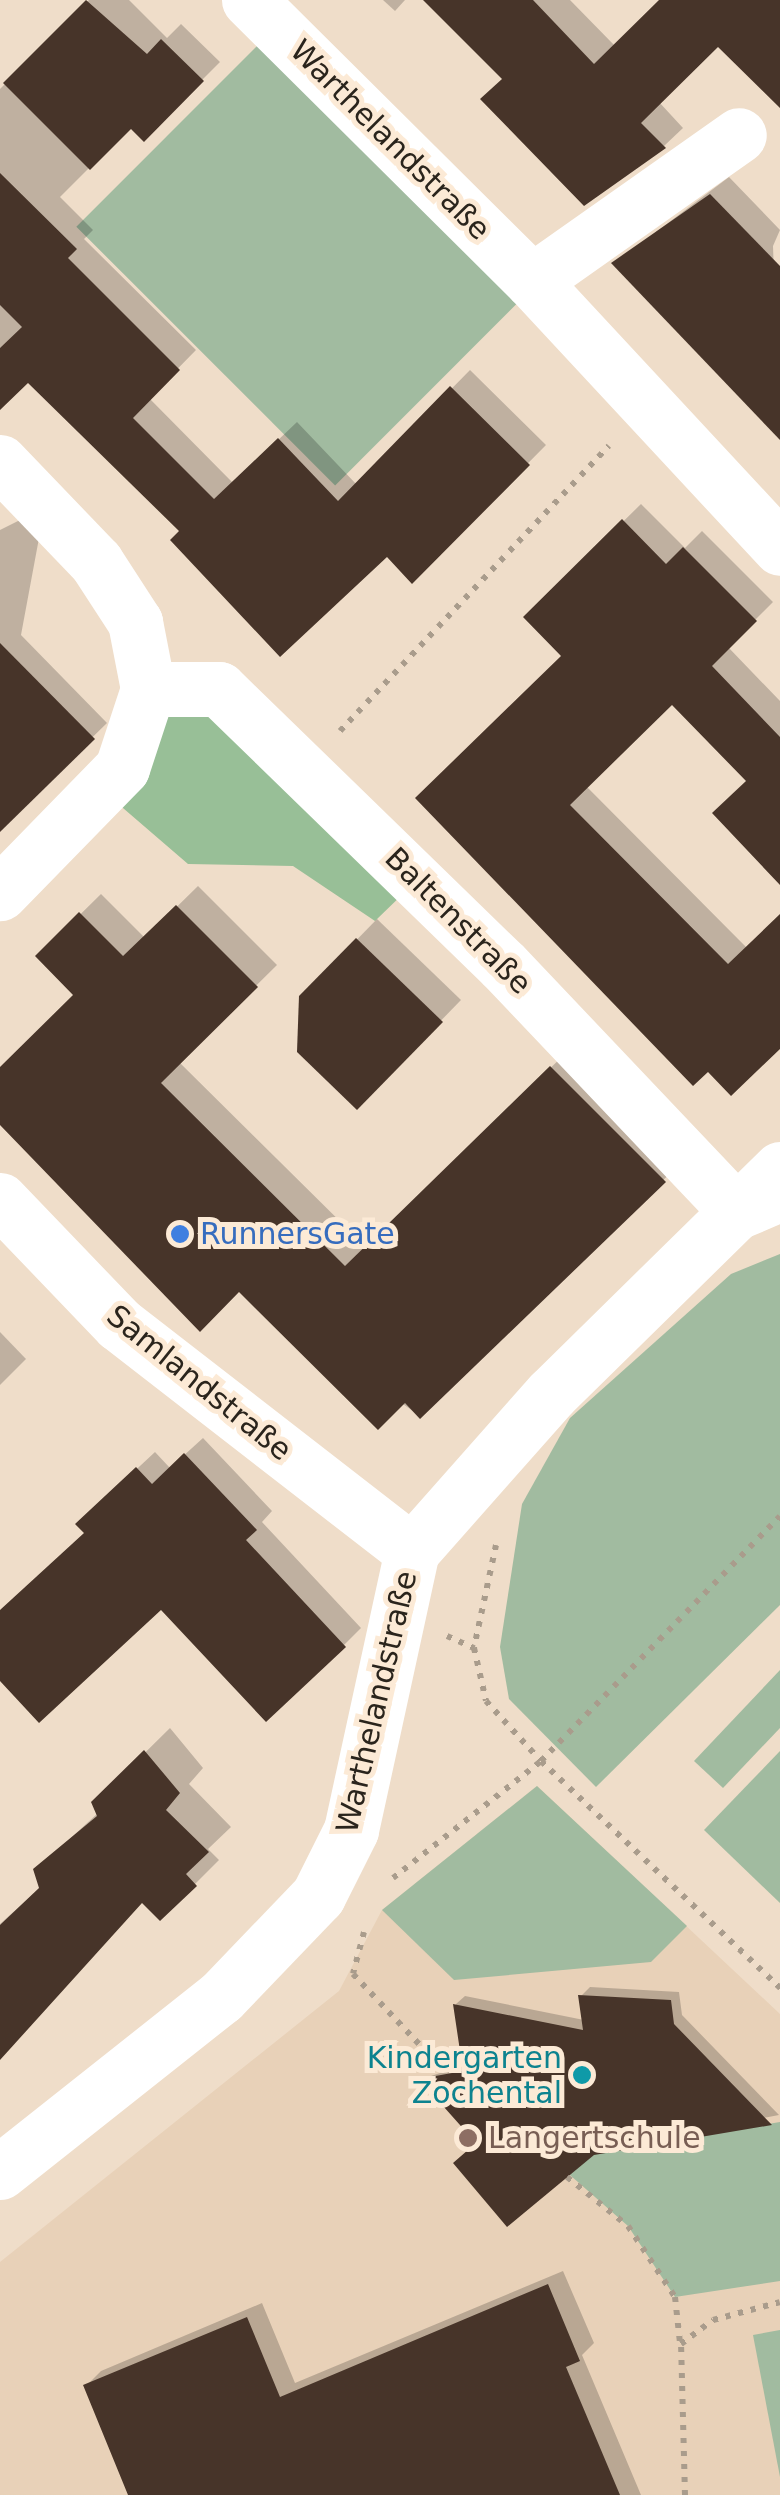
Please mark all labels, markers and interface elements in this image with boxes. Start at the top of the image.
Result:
street label: Warthelandstraße [283,33,497,247]
street label: Baltenstraße [377,840,539,1002]
place label: RunnersGate [200,1216,395,1252]
marker: RunnersGate [169,1223,191,1245]
street label: Samlandstraße [100,1298,298,1468]
street label: Warthelandstraße [329,1567,425,1837]
place label: Kindergarten Zochental [367,2040,562,2110]
marker: Kindergarten Zochental [571,2064,593,2086]
place label: Langertschule [488,2120,701,2156]
marker: Langertschule [457,2127,479,2149]

